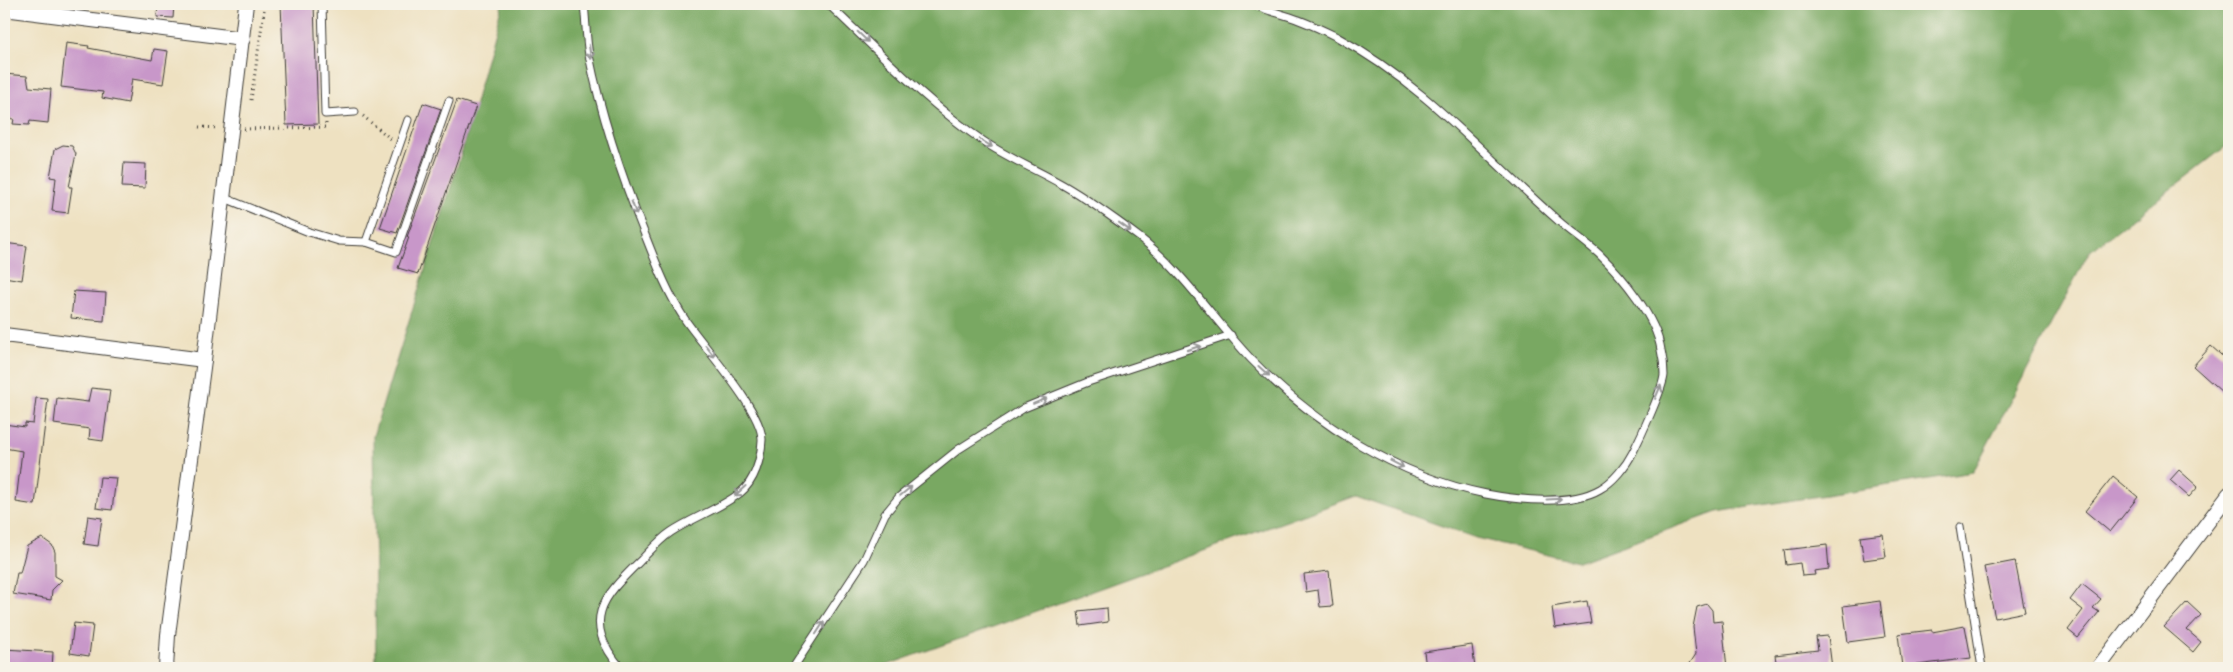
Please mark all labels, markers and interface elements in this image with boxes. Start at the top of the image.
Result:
one-way arrow [857,31,869,43]
one-way arrow [585,44,595,60]
one-way arrow [979,138,993,148]
one-way arrow [630,200,639,215]
one-way arrow [1118,222,1132,232]
one-way arrow [1186,343,1202,353]
one-way arrow [704,344,715,357]
one-way arrow [1258,365,1271,377]
one-way arrow [1654,385,1663,400]
one-way arrow [1032,396,1047,405]
one-way arrow [1389,460,1404,469]
one-way arrow [734,485,746,497]
one-way arrow [899,486,912,497]
one-way arrow [1546,494,1562,503]
one-way arrow [815,621,825,635]

